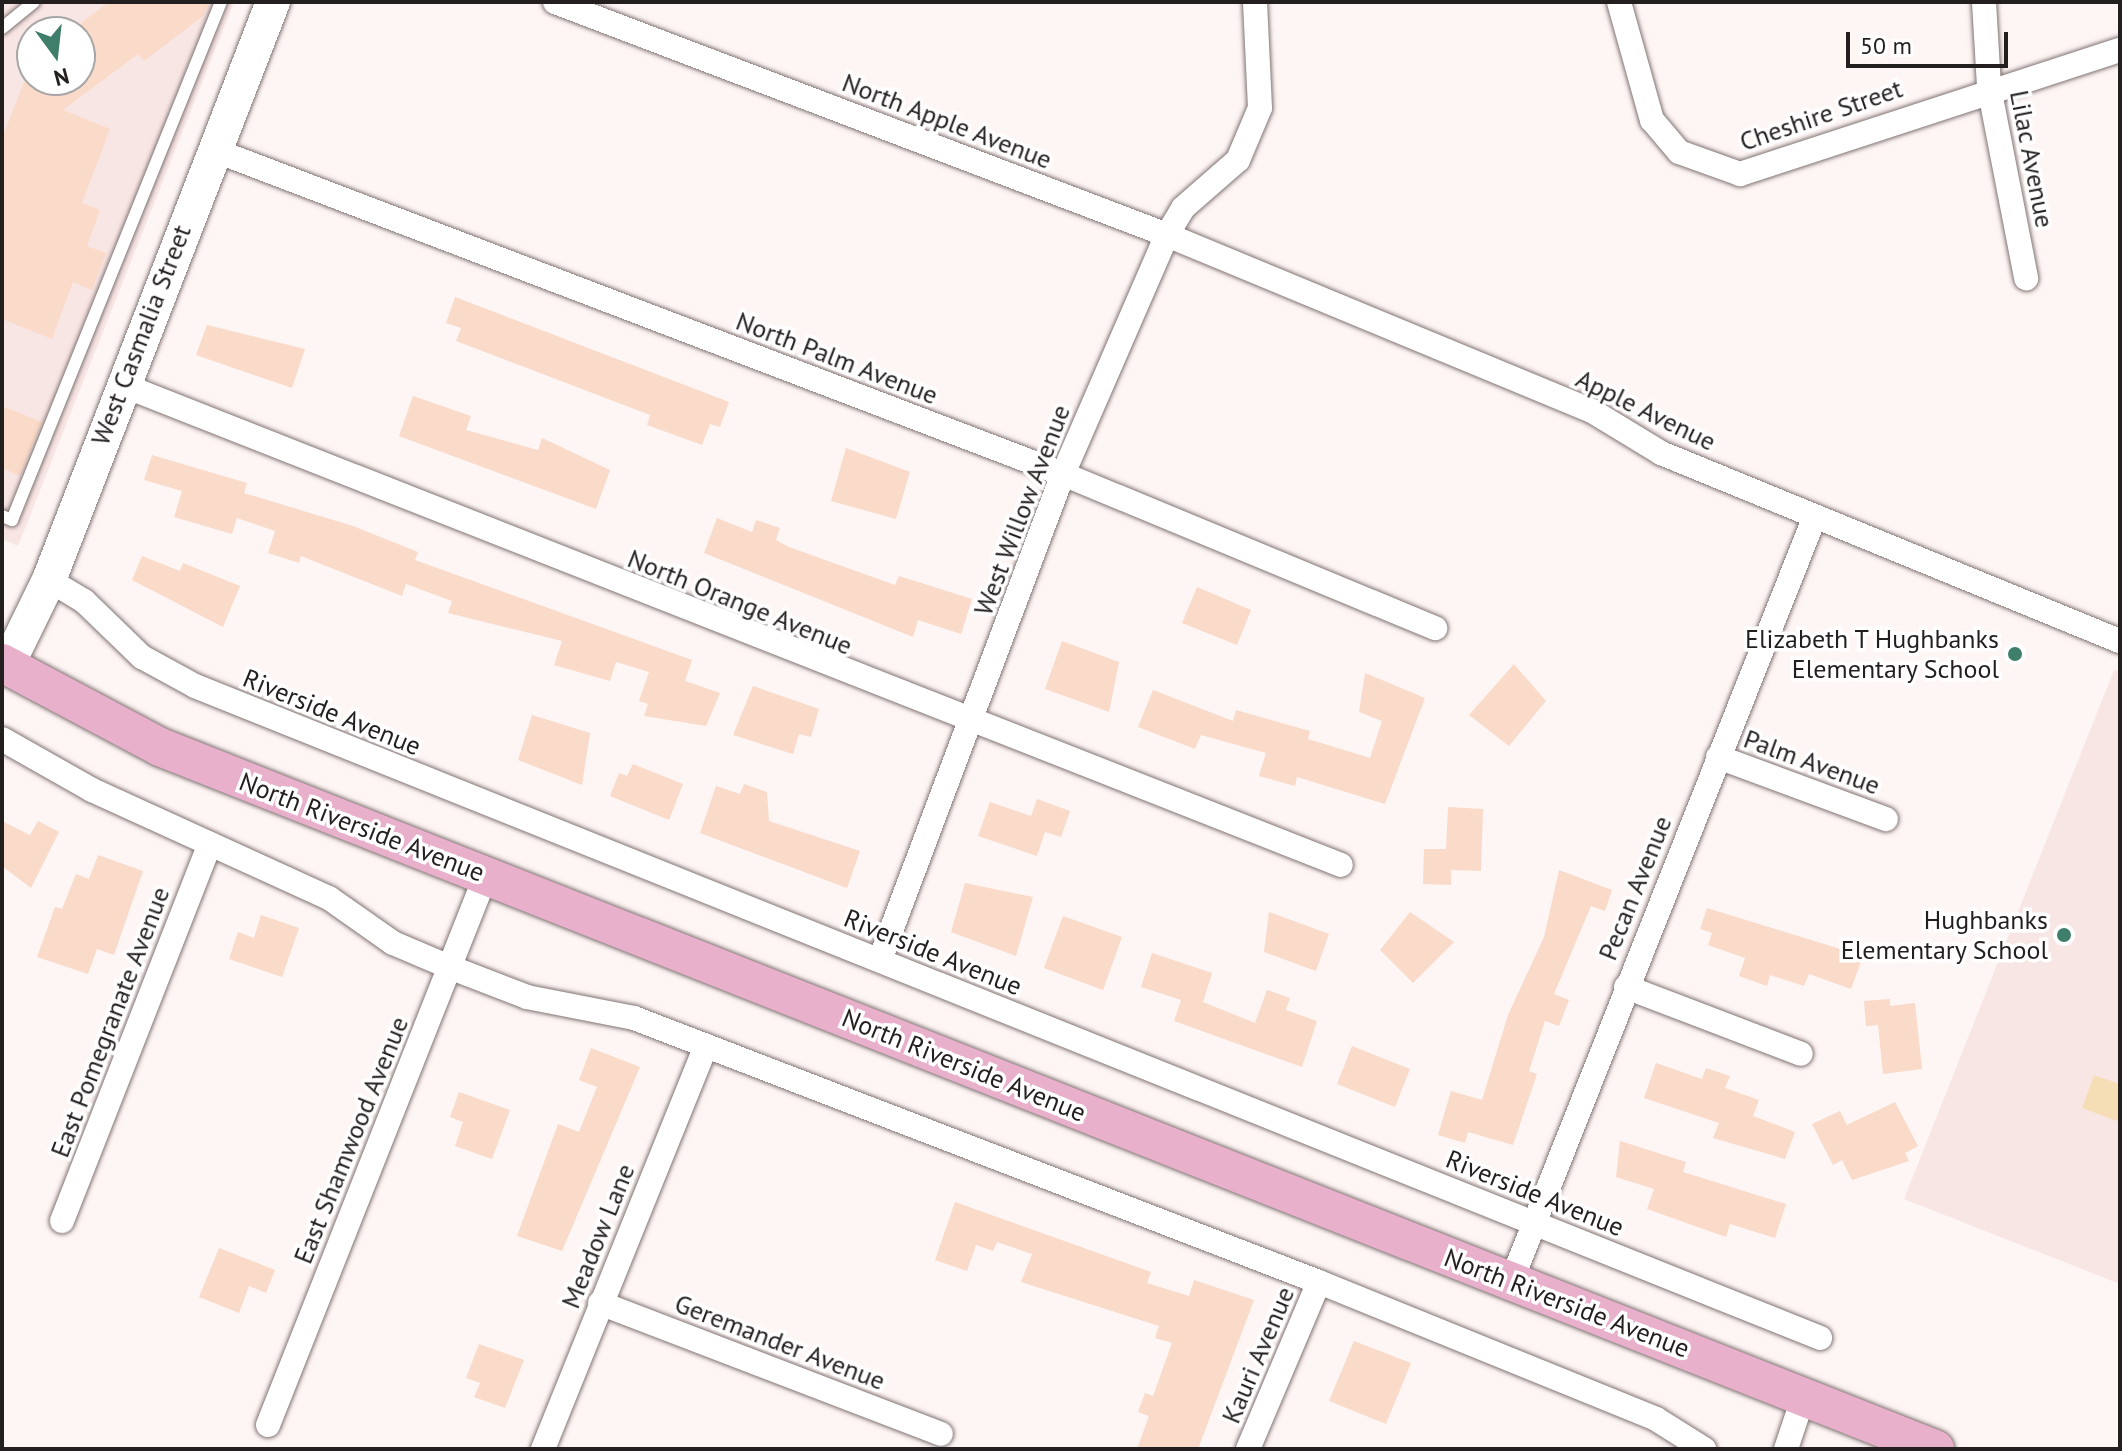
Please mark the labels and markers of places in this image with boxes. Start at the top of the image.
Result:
place label: Elizabeth T Hughbanks Elementary School [1743,623,1999,684]
marker: Elizabeth T Hughbanks Elementary School [2006,645,2024,663]
place label: Hughbanks Elementary School [1840,904,2048,966]
marker: Hughbanks Elementary School [2055,926,2073,944]

